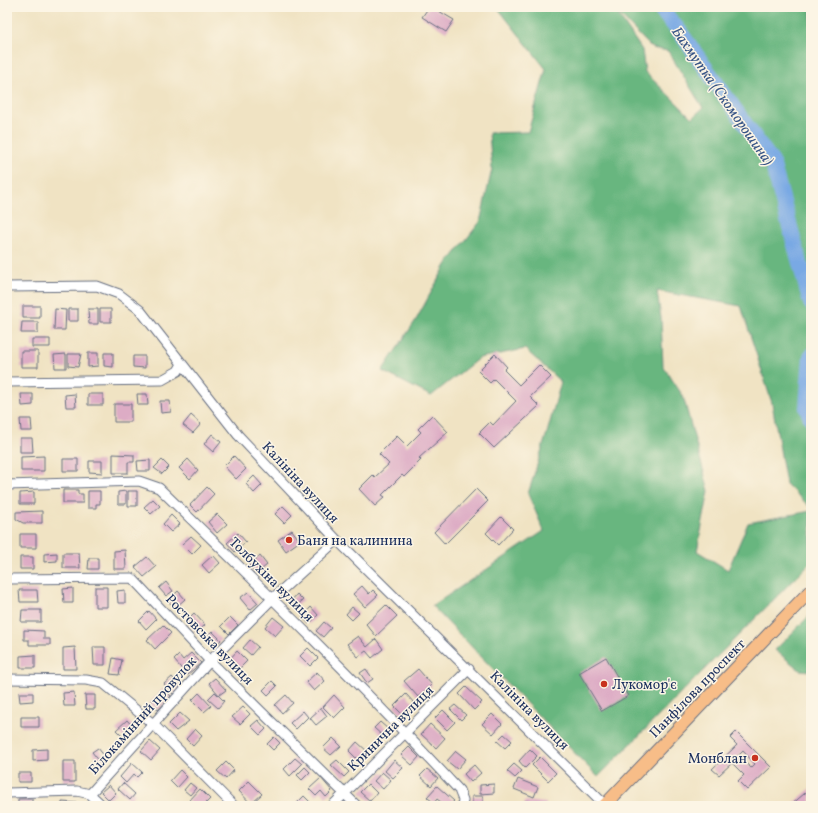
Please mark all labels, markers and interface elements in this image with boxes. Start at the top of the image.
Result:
water label: Бахмутка (Скоморошина) [666,23,778,170]
street label: Калініна вулиця [257,438,343,528]
place label: Баня на калинина [297,532,413,551]
street label: Толбухіна вулиця [224,533,318,627]
marker: Баня на калинина [284,535,294,545]
street label: Ростовська вулиця [161,591,257,690]
street label: Панфілова проспект [646,635,750,743]
street label: Білокамінний провулок [85,652,202,779]
street label: Калініна вулиця [485,667,573,755]
place label: Лукомор'є [612,676,677,695]
marker: Лукомор'є [599,679,609,689]
street label: Кринична вулиця [344,682,438,776]
place label: Монблан [688,750,747,769]
marker: Монблан [750,753,760,763]

